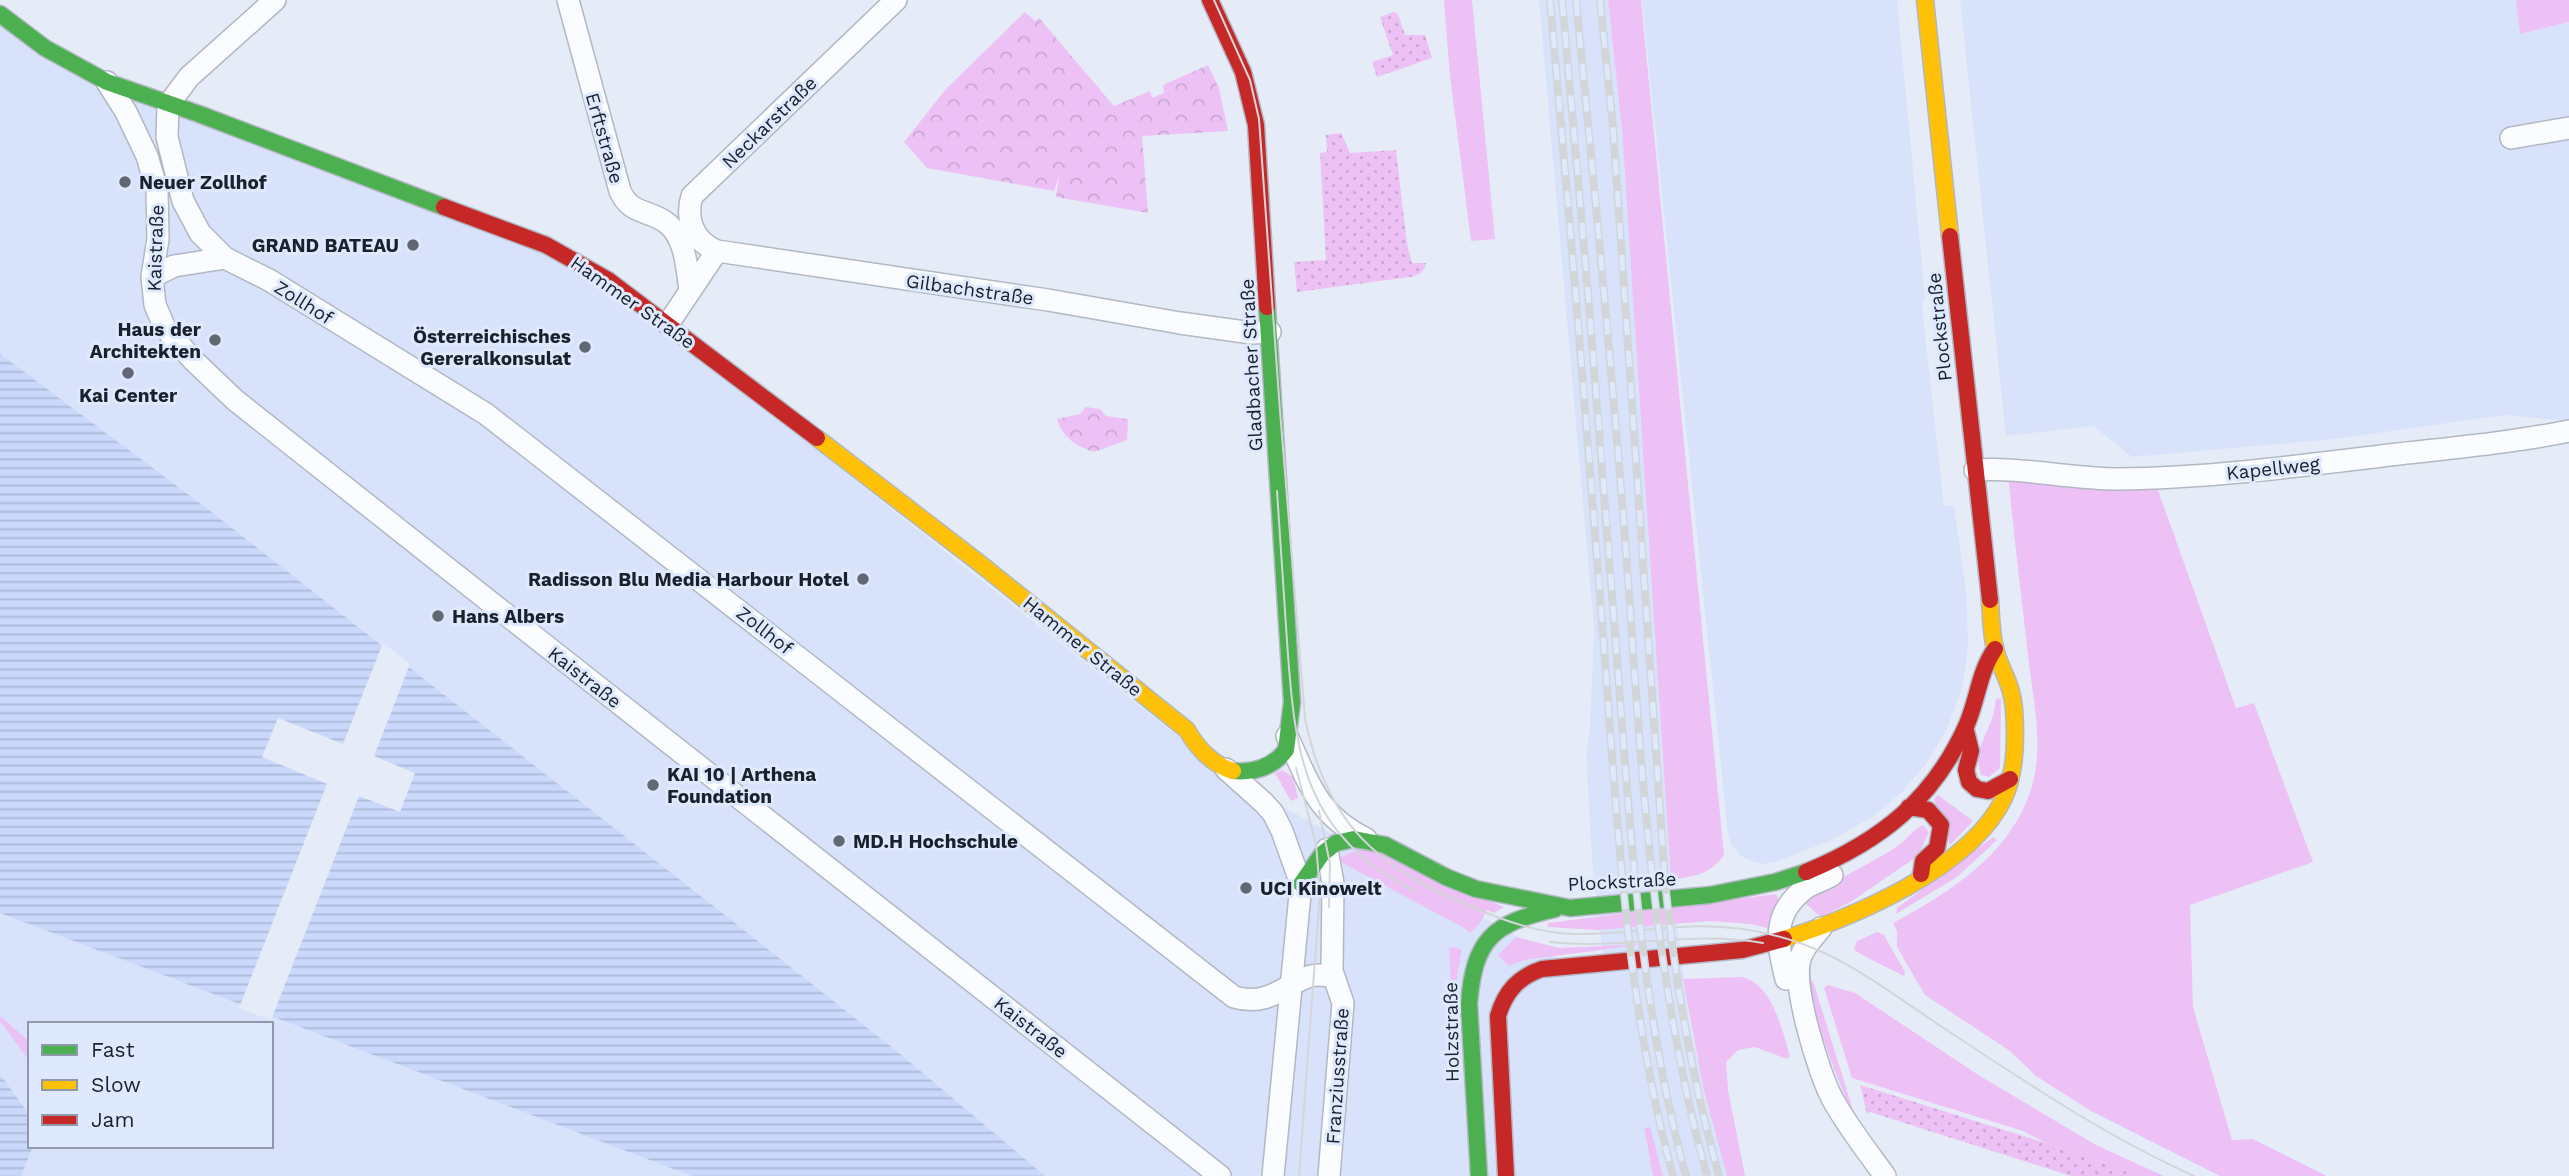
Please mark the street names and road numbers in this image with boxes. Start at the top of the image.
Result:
street label: Neckarstraße [717,71,822,173]
street label: Erftstraße [581,90,628,186]
street label: Kaistraße [142,204,169,292]
street label: Hammer Straße [566,251,699,354]
street label: Gilbachstraße [905,269,1035,310]
street label: Plockstraße [1922,272,1957,382]
street label: Zollhof [270,275,338,330]
street label: Gladbacher Straße [1235,278,1268,452]
street label: Kapellweg [2225,452,2322,485]
street label: Hammer Straße [1018,591,1147,701]
street label: Zollhof [732,601,798,660]
street label: Kaistraße [543,642,626,713]
street label: Plockstraße [1567,867,1677,896]
street label: Holzstraße [1439,982,1464,1082]
street label: Kaistraße [989,992,1072,1063]
street label: Franziusstraße [1321,1007,1354,1145]

